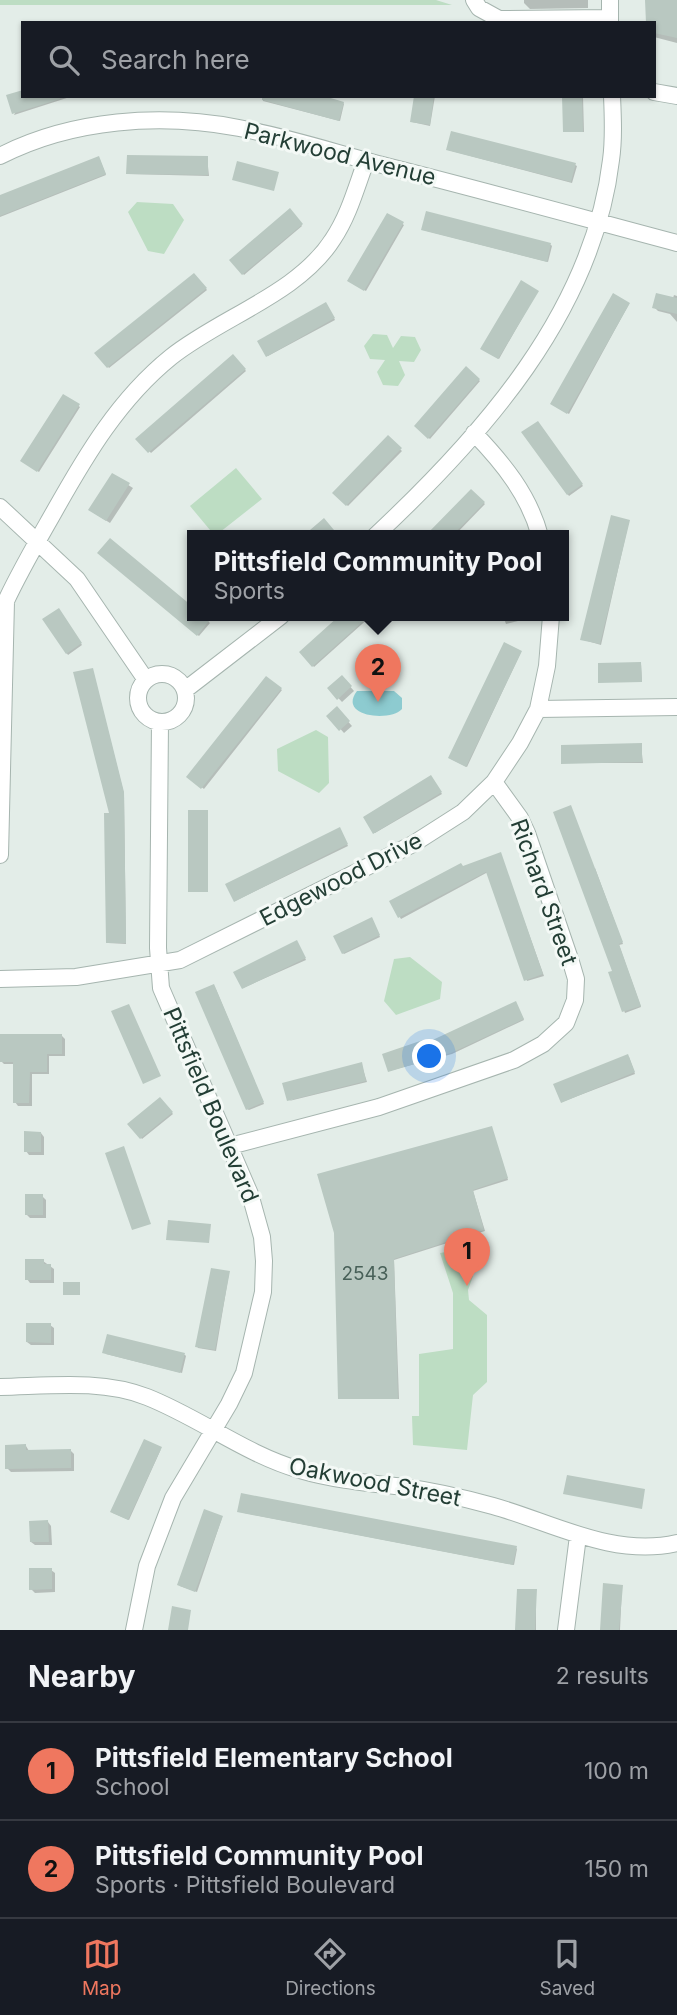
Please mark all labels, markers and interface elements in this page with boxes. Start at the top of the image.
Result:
search box [21,21,656,98]
icon: search [45,41,83,79]
text: Search here [101,44,250,75]
street label: Parkwood Avenue [241,117,439,191]
popup [187,530,569,621]
text: Pittsfield Community Pool [214,546,542,577]
text: Sports [214,577,285,605]
pin: 2 [355,644,401,702]
street label: Richard Street [505,815,584,969]
street label: Edgewood Drive [255,826,427,932]
street label: Pittsfield Boulevard [157,1003,265,1207]
your location [412,1039,446,1073]
pin: 1 [444,1228,490,1286]
house number: 2543 [341,1262,389,1285]
street label: Oakwood Street [287,1452,464,1512]
text: Nearby [28,1658,136,1694]
text: 2 results [556,1662,649,1690]
text: Pittsfield Elementary School [95,1742,453,1773]
text: 1 [46,1757,56,1785]
text: 100 m [584,1757,649,1785]
text: School [95,1773,170,1801]
text: Pittsfield Community Pool [95,1840,424,1871]
text: 2 [44,1855,58,1883]
text: 150 m [585,1855,649,1883]
text: Sports · Pittsfield Boulevard [95,1871,395,1899]
tab: Map [82,1935,121,2000]
tab: Directions [285,1935,376,2000]
tab: Saved [539,1935,595,2000]

